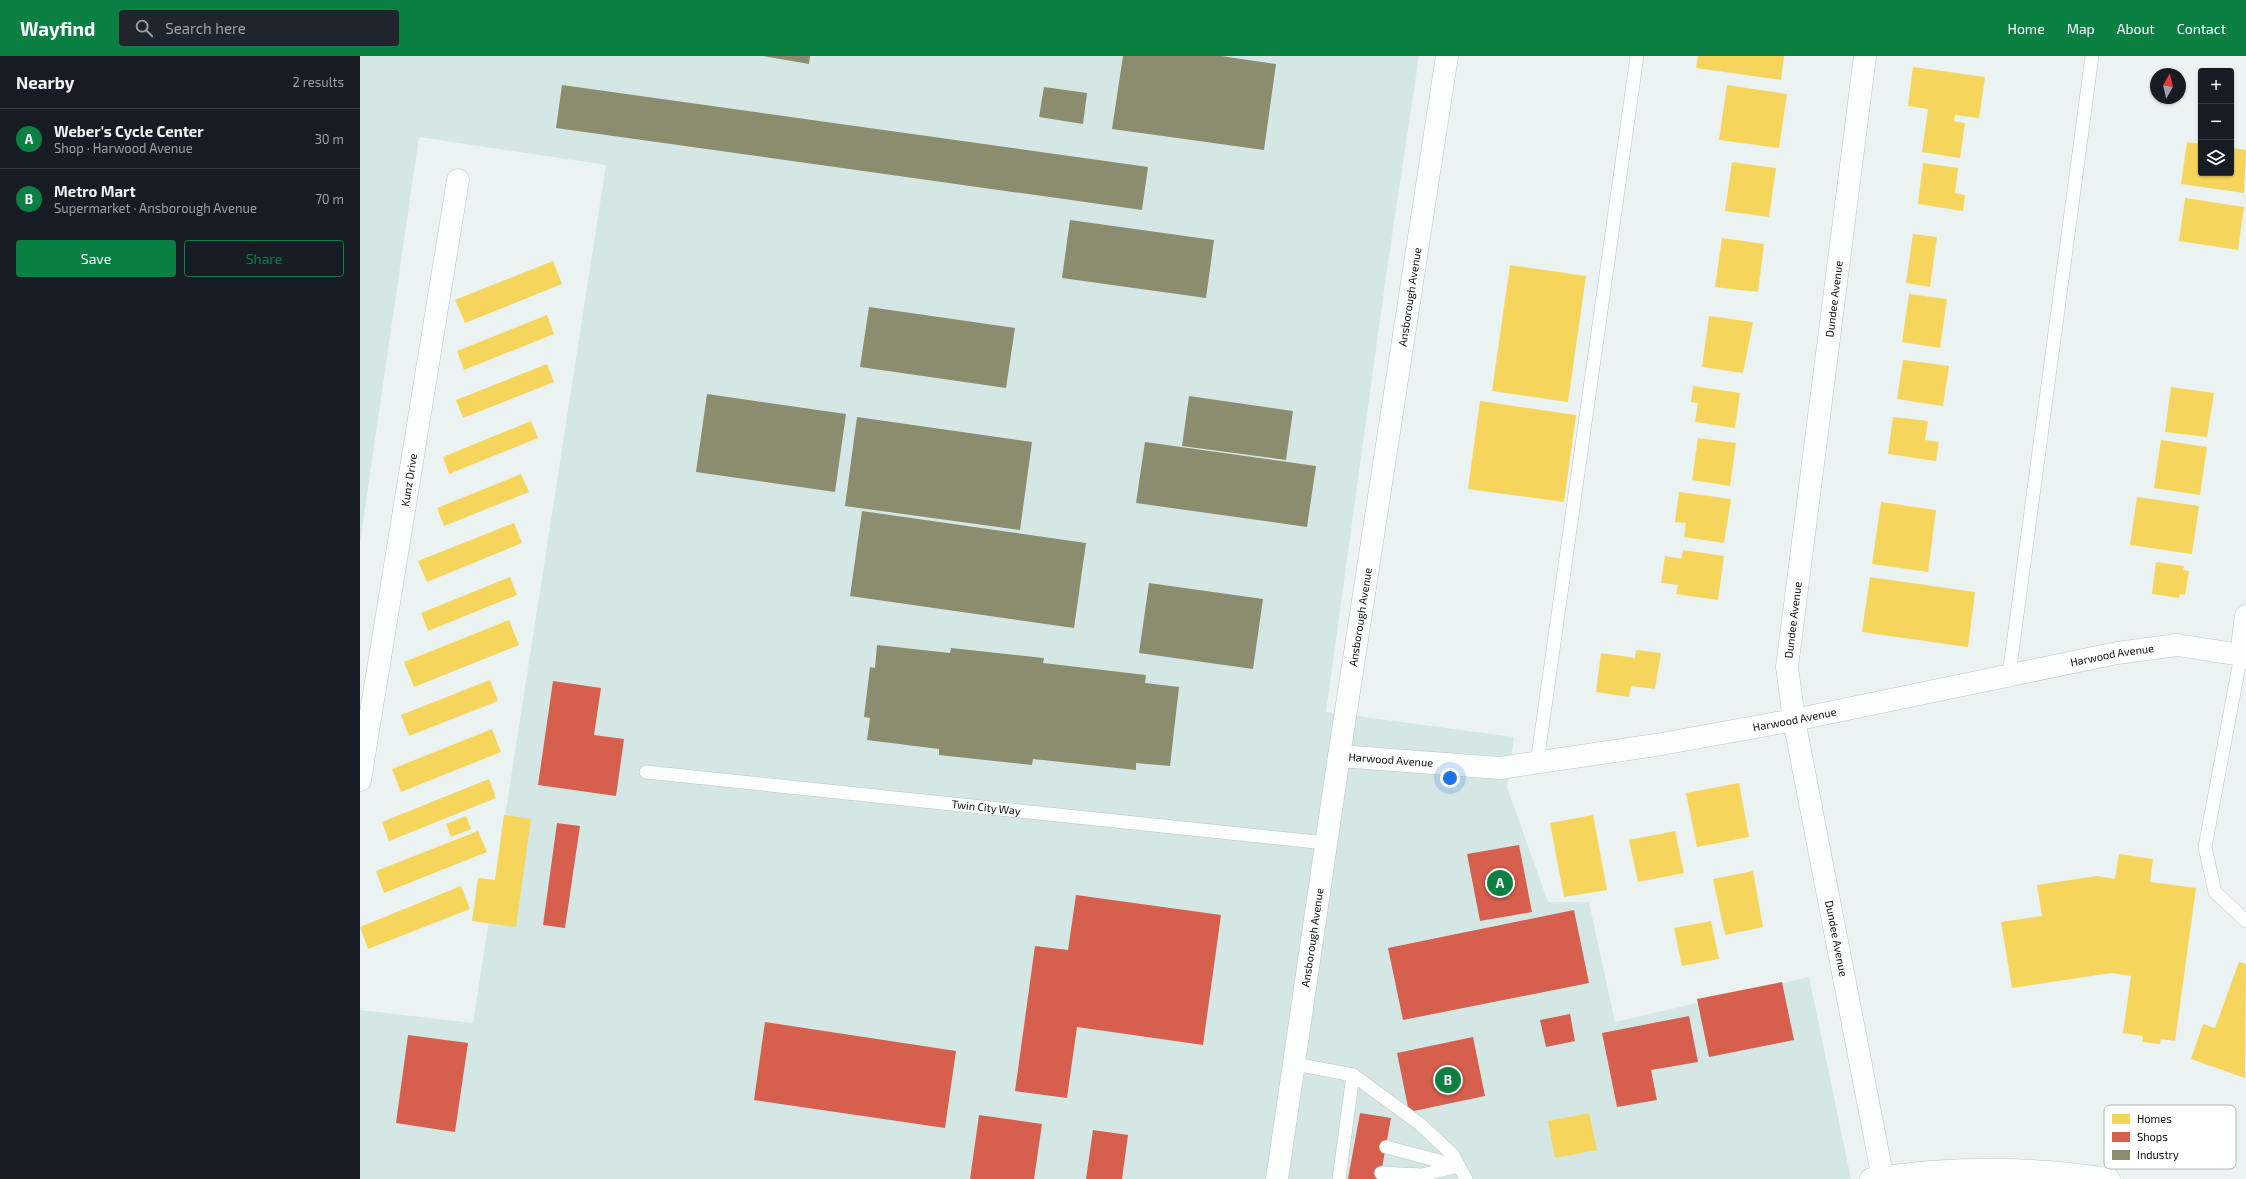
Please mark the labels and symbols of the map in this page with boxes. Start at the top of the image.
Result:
north arrow [2150,68,2186,104]
street label: Ansborough Avenue [1395,246,1423,347]
street label: Dundee Avenue [1822,260,1845,338]
street label: Kunz Drive [398,452,419,507]
street label: Ansborough Avenue [1346,567,1374,667]
street label: Dundee Avenue [1781,581,1804,659]
street label: Harwood Avenue [2069,641,2155,669]
street label: Harwood Avenue [1752,704,1837,733]
street label: Harwood Avenue [1348,750,1434,769]
your location [1440,768,1460,788]
street label: Twin City Way [951,797,1022,817]
pin: A [1487,868,1513,898]
street label: Ansborough Avenue [1298,887,1326,988]
street label: Dundee Avenue [1823,899,1851,978]
pin: B [1435,1065,1461,1095]
legend [2104,1105,2236,1169]
text: Homes [2137,1112,2172,1125]
text: Shops [2137,1130,2168,1143]
text: Industry [2137,1148,2179,1161]

